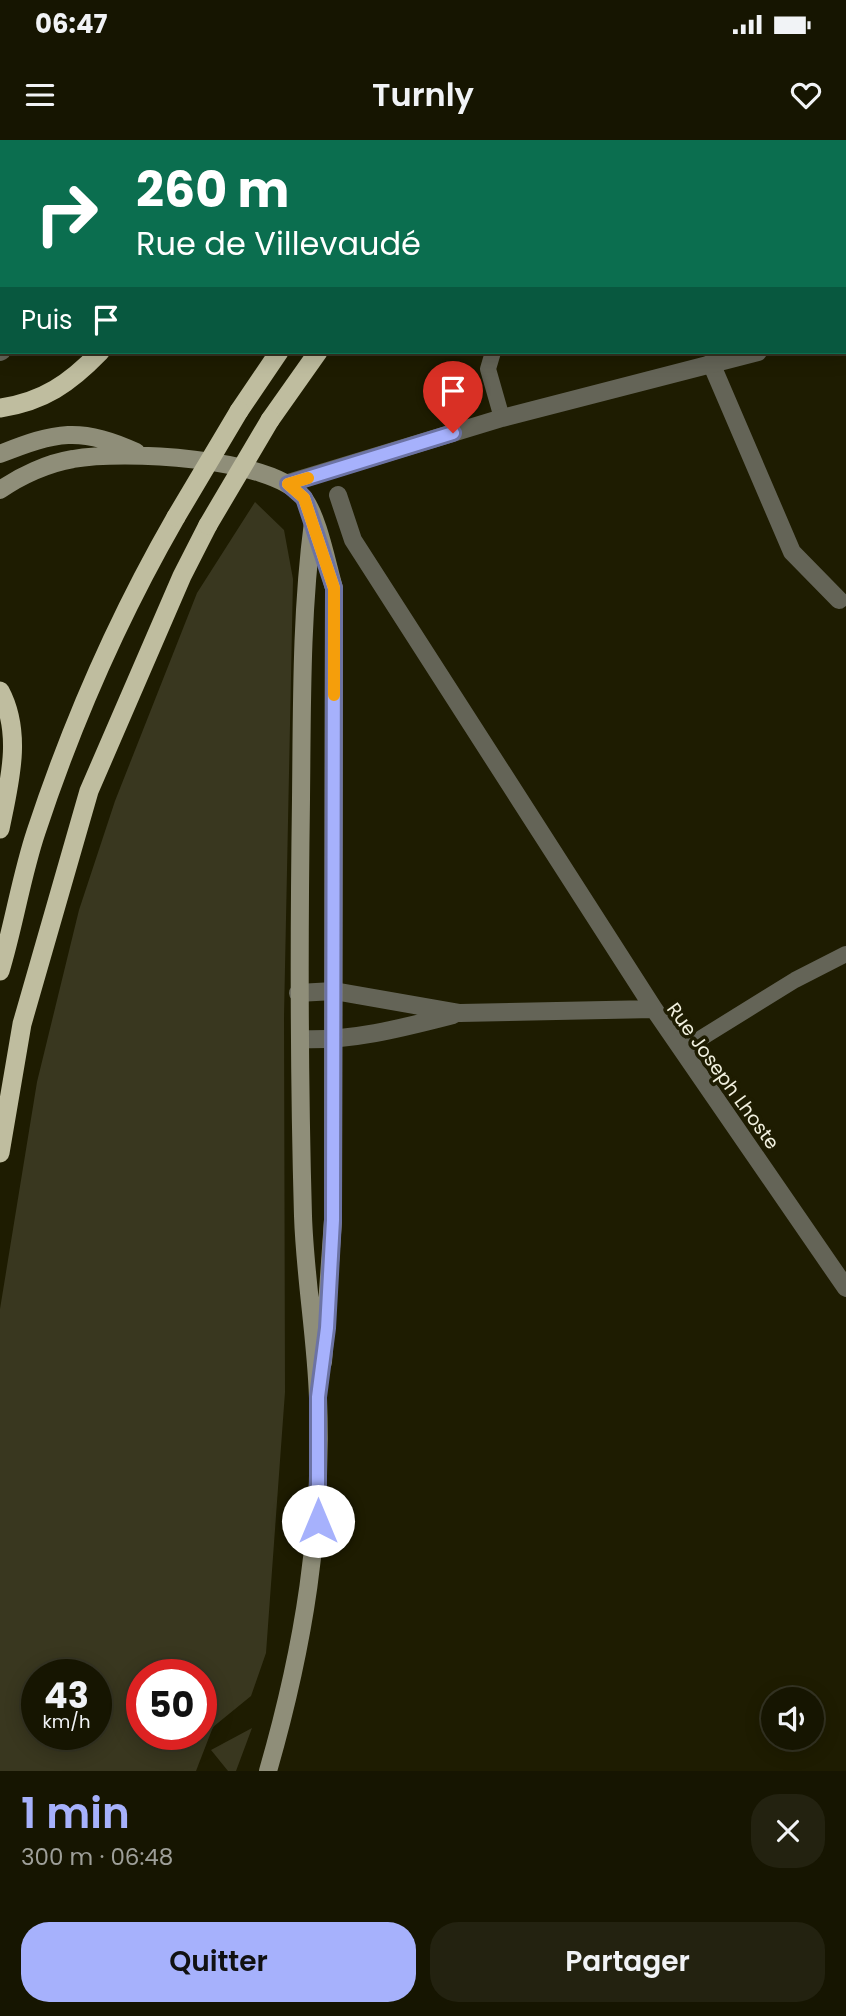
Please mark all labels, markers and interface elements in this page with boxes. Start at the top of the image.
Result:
text: 06:47 [35,6,107,42]
text: Turnly [372,72,474,117]
icon: menu [21,76,59,114]
icon: heart [787,76,825,114]
text: 260 m [136,156,289,224]
icon: right [21,168,112,259]
text: Rue de Villevaudé [136,221,421,266]
icon: arrive [87,301,125,339]
text: Puis [21,302,73,338]
pin [423,361,483,433]
icon: arrive [434,372,472,410]
street label: Rue Joseph Lhoste [660,997,786,1155]
position arrow [281,1484,355,1558]
speed limit sign: 50 [126,1659,217,1750]
text: 43 [44,1671,89,1720]
map controls [761,1687,824,1750]
button: sound [761,1687,824,1750]
text: km/h [43,1709,90,1734]
text: 1 min [21,1784,130,1843]
button: close [751,1794,825,1868]
text: 300 m · 06:48 [21,1841,173,1873]
button: Quitter [21,1922,416,2002]
button: Partager [430,1922,825,2002]

